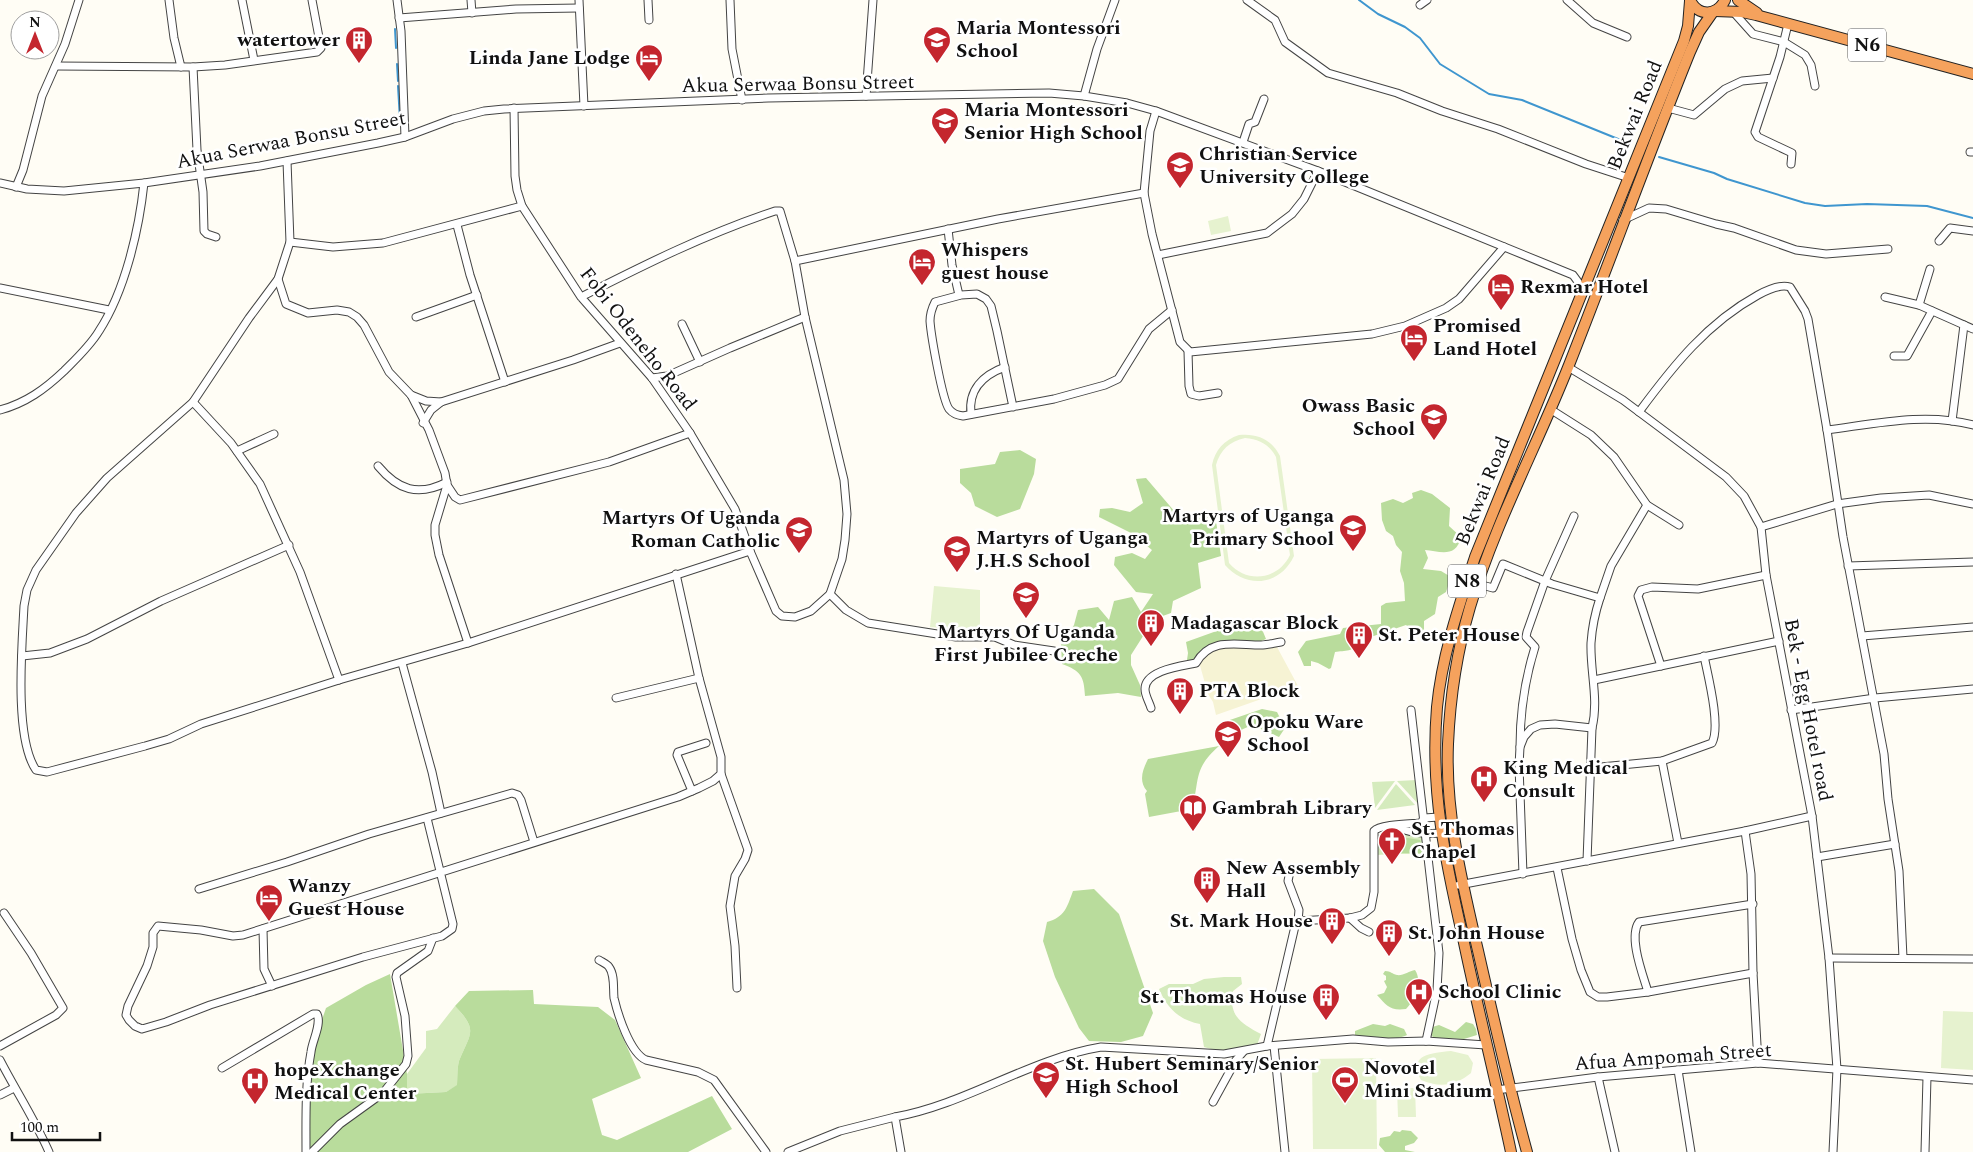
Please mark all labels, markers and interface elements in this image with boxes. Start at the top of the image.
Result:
north arrow [10,10,60,60]
text: N [29,12,41,33]
place label: Maria Montessori School [956,13,1121,66]
place label: watertower [237,25,340,55]
building icon: watertower [344,25,374,64]
school or university icon: Maria Montessori School [922,25,952,64]
road number: N6 [1848,28,1886,62]
place label: Linda Jane Lodge [469,43,630,73]
hotel icon: Linda Jane Lodge [634,43,664,82]
street label: Bekwai Road [1599,56,1671,174]
street label: Akua Serwaa Bonsu Street [681,67,915,101]
place label: Maria Montessori Senior High School [964,95,1143,148]
street label: Akua Serwaa Bonsu Street [174,103,408,177]
school or university icon: Maria Montessori Senior High School [930,106,960,145]
place label: Christian Service University College [1199,139,1369,192]
school or university icon: Christian Service University College [1165,150,1195,189]
place label: Whispers guest house [941,235,1049,288]
hotel icon: Whispers guest house [907,247,937,286]
street label: Fobi Odeneho Road [572,261,704,417]
hotel icon: Rexmar Hotel [1486,272,1516,311]
place label: Rexmar Hotel [1520,272,1649,302]
place label: Promised Land Hotel [1433,311,1537,364]
hotel icon: Promised Land Hotel [1399,323,1429,362]
place label: Owass Basic School [1302,391,1415,444]
school or university icon: Owass Basic School [1419,402,1449,441]
street label: Bekwai Road [1447,432,1519,550]
place label: Martyrs of Uganga Primary School [1162,501,1335,554]
place label: Martyrs Of Uganda Roman Catholic [602,503,781,556]
school or university icon: Martyrs of Uganga Primary School [1338,513,1368,552]
school or university icon: Martyrs Of Uganda Roman Catholic [784,515,814,554]
place label: Martyrs of Uganga J.H.S School [976,523,1149,576]
school or university icon: Martyrs of Uganga J.H.S School [942,534,972,573]
road number: N8 [1448,564,1486,598]
school or university icon: Martyrs Of Uganda First Jubilee Creche [1011,580,1041,619]
building icon: Madagascar Block [1136,608,1166,647]
place label: Madagascar Block [1170,608,1339,638]
street label: Bek - Egg Hotel road [1776,616,1840,804]
place label: Martyrs Of Uganda First Jubilee Creche [934,617,1118,670]
building icon: St. Peter House [1344,620,1374,659]
place label: St. Peter House [1378,620,1520,650]
building icon: PTA Block [1165,676,1195,715]
place label: PTA Block [1199,676,1300,706]
place label: Opoku Ware School [1247,707,1364,760]
school or university icon: Opoku Ware School [1213,719,1243,758]
place label: King Medical Consult [1503,753,1628,806]
hospital icon: King Medical Consult [1469,764,1499,803]
library icon: Gambrah Library [1178,793,1208,832]
place label: Gambrah Library [1212,793,1373,823]
place label: St. Thomas Chapel [1411,814,1515,867]
church icon: St. Thomas Chapel [1377,826,1407,865]
place label: New Assembly Hall [1226,853,1361,906]
building icon: New Assembly Hall [1192,865,1222,904]
place label: Wanzy Guest House [288,871,404,924]
hotel icon: Wanzy Guest House [254,883,284,922]
place label: St. Mark House [1170,906,1313,936]
building icon: St. Mark House [1317,906,1347,945]
building icon: St. John House [1374,918,1404,957]
place label: St. John House [1408,918,1545,948]
hospital icon: School Clinic [1404,977,1434,1016]
place label: School Clinic [1438,977,1561,1007]
place label: St. Thomas House [1140,982,1307,1012]
building icon: St. Thomas House [1311,982,1341,1021]
street label: Afua Ampomah Street [1573,1035,1773,1079]
place label: St. Hubert Seminary/Senior High School [1065,1049,1319,1102]
place label: Novotel Mini Stadium [1364,1053,1492,1106]
place label: hopeXchange Medical Center [274,1055,417,1108]
school or university icon: St. Hubert Seminary/Senior High School [1031,1060,1061,1099]
sports icon: Novotel Mini Stadium [1330,1065,1360,1104]
hospital icon: hopeXchange Medical Center [240,1066,270,1105]
scale bar [12,1110,100,1142]
text: 100 m [20,1116,59,1139]

